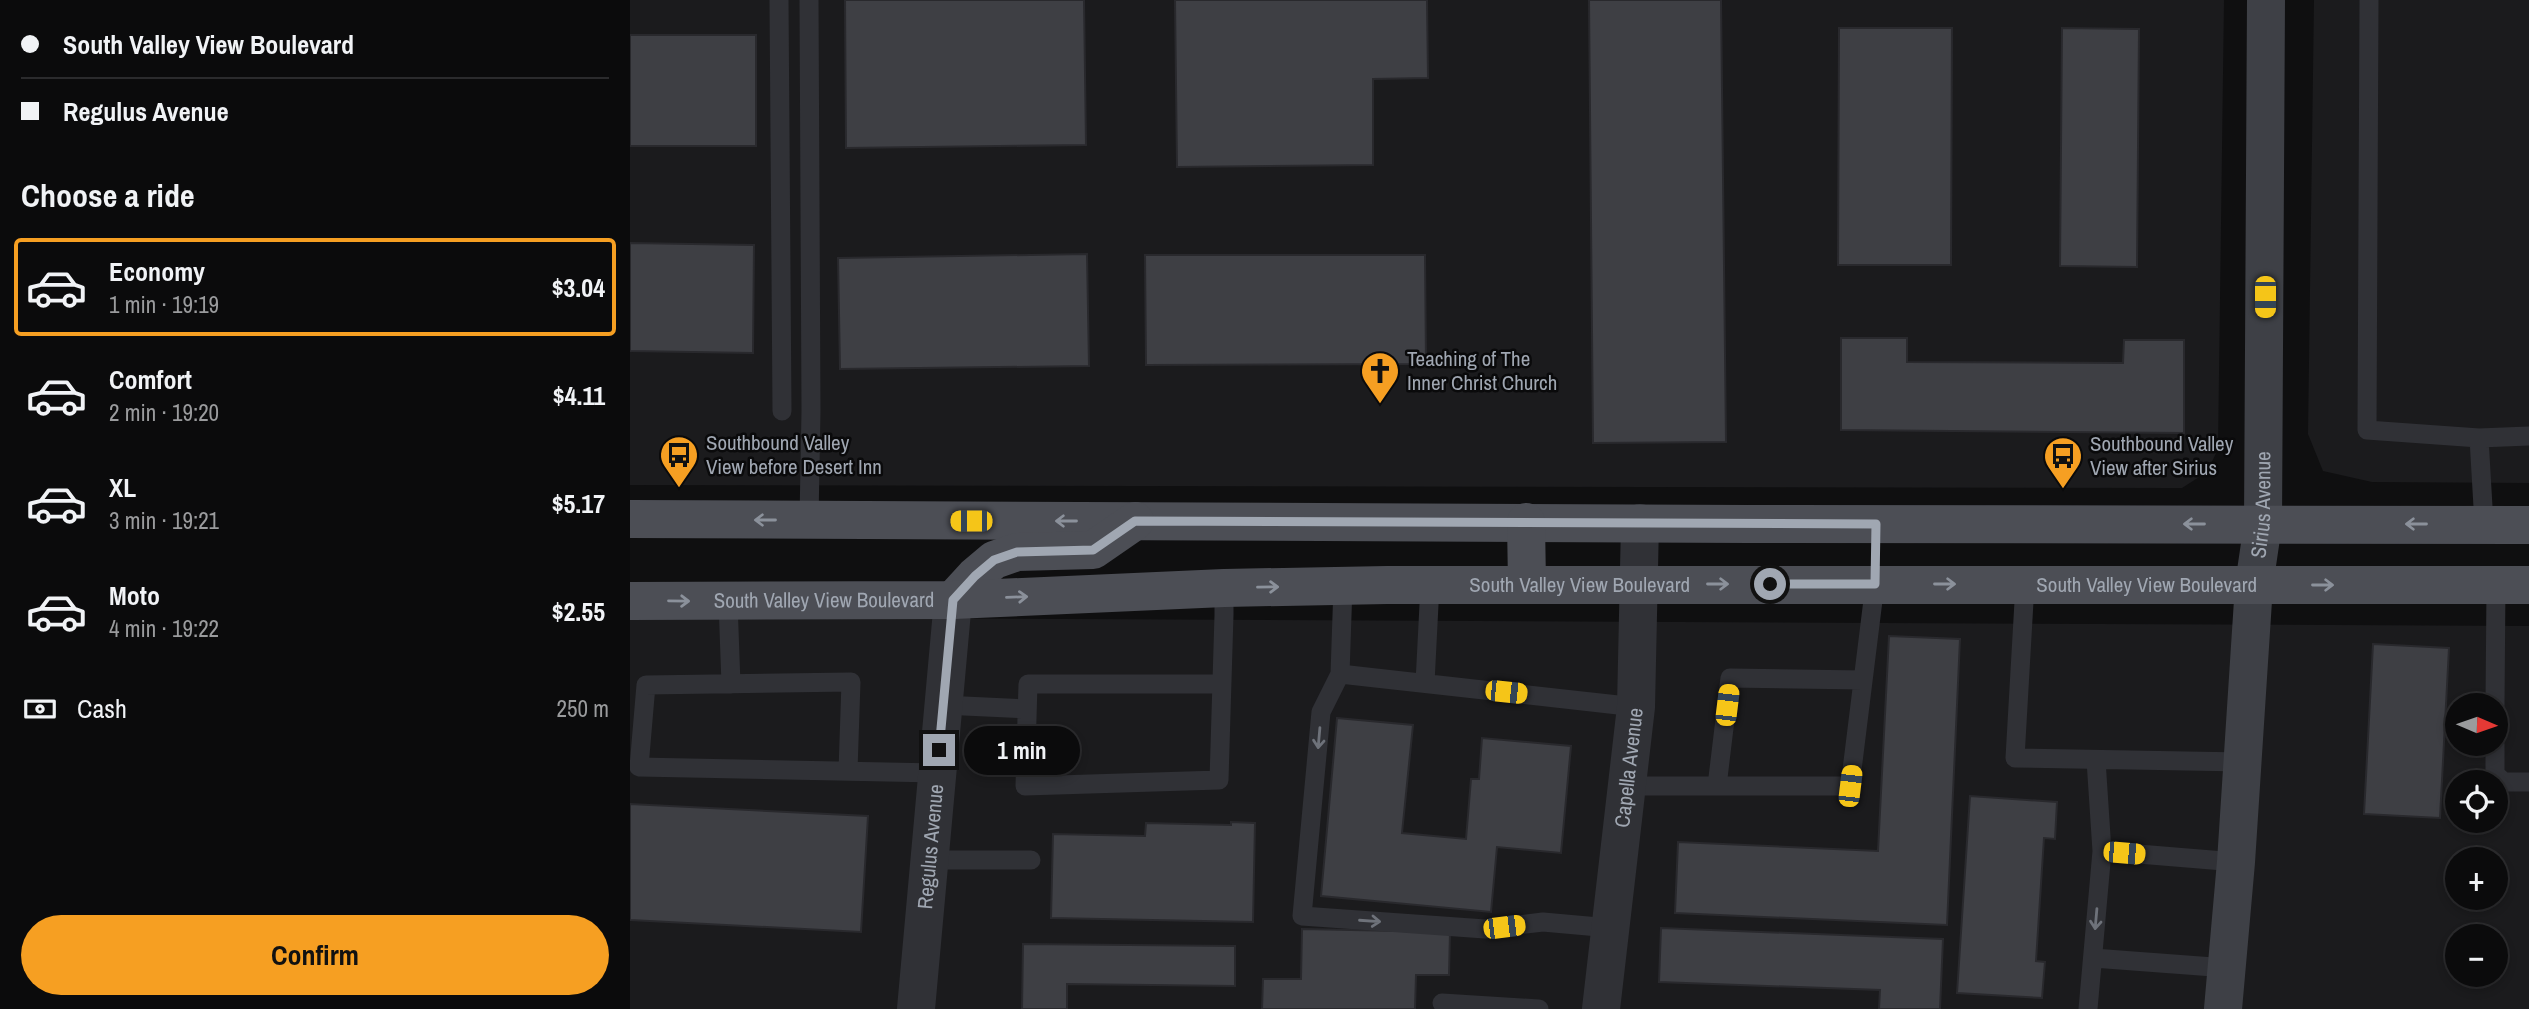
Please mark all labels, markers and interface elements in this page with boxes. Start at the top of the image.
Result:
text: South Valley View Boulevard [63,27,354,62]
text: Regulus Avenue [63,94,229,129]
text: Choose a ride [21,174,195,217]
text: Economy [109,254,205,289]
icon: car [25,256,88,319]
text: $3.04 [552,270,605,305]
car [2255,276,2276,318]
text: 1 min · 19:19 [109,289,219,320]
place label: Teaching of The Inner Christ Church [1407,344,1557,397]
church icon: Teaching of The Inner Christ Church [1359,350,1401,405]
text: Comfort [109,362,192,397]
icon: car [25,364,88,427]
text: $4.11 [553,378,605,413]
text: 2 min · 19:20 [109,397,219,428]
place label: Southbound Valley View before Desert Inn [706,428,882,481]
place label: Southbound Valley View after Sirius [2090,429,2234,482]
bus stop icon: Southbound Valley View before Desert Inn [658,434,700,489]
bus stop icon: Southbound Valley View after Sirius [2042,435,2084,490]
street label: Sirius Avenue [2243,451,2277,560]
text: XL [109,470,136,505]
icon: car [25,472,88,535]
text: $5.17 [552,486,605,521]
text: 3 min · 19:21 [109,505,219,536]
car [951,511,993,532]
one-way arrow [753,513,776,527]
one-way arrow [1054,514,1077,528]
one-way arrow [2183,517,2206,531]
one-way arrow [2404,517,2427,531]
route start [1754,568,1786,600]
street label: South Valley View Boulevard [1469,570,1690,599]
street label: South Valley View Boulevard [2036,570,2257,599]
one-way arrow [1706,577,1729,591]
one-way arrow [1934,577,1957,591]
text: Moto [109,578,160,613]
one-way arrow [2311,578,2334,592]
icon: car [25,580,88,643]
one-way arrow [1257,581,1280,594]
street label: South Valley View Boulevard [714,585,934,615]
one-way arrow [1005,591,1028,604]
text: $2.55 [552,594,605,629]
one-way arrow [667,595,690,608]
text: 4 min · 19:22 [109,613,219,644]
car [1485,679,1528,705]
car [1715,683,1740,727]
icon: cash [21,690,59,728]
text: Cash [77,691,127,726]
text: 250 m [557,693,609,724]
north arrow [2445,693,2508,756]
map controls [2445,693,2508,987]
street label: Capella Avenue [1607,706,1650,829]
callout: 1 min [964,726,1079,774]
one-way arrow [1312,726,1325,748]
route end [923,734,955,766]
text: 1 min [997,735,1047,766]
car [1838,764,1863,808]
button: locate [2445,770,2508,833]
street label: Regulus Avenue [910,783,950,910]
car [2103,841,2146,865]
button: + [2445,847,2508,910]
one-way arrow [2089,908,2102,930]
car [1482,914,1527,940]
button: Confirm [21,915,609,995]
one-way arrow [1358,915,1380,928]
button: − [2445,924,2508,987]

